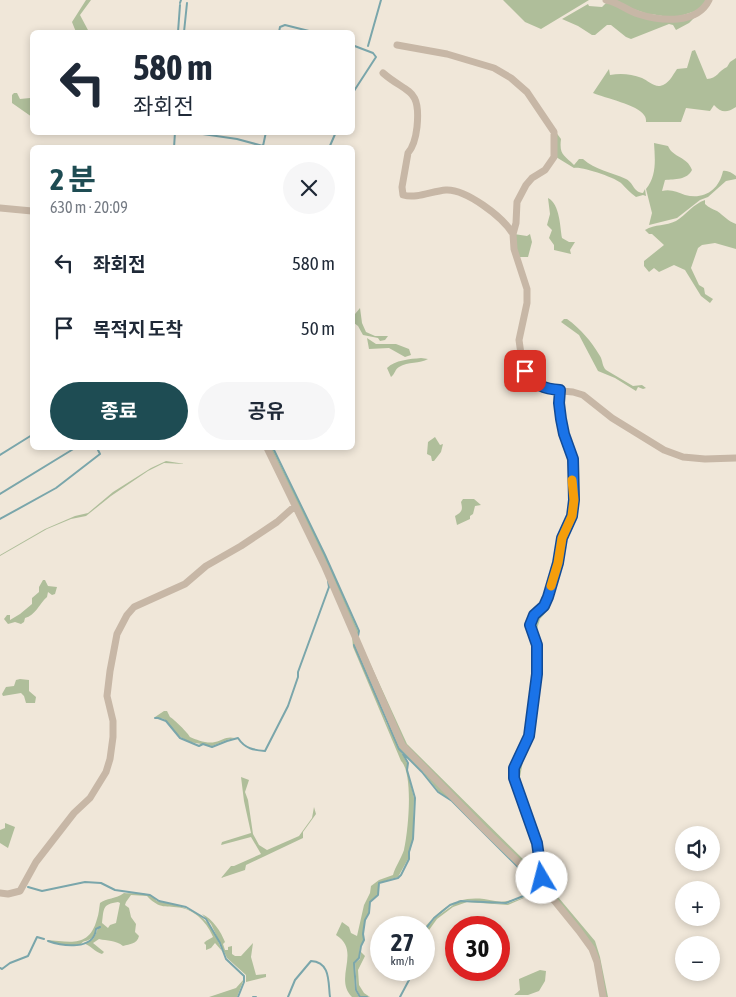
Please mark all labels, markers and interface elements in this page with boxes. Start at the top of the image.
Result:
text: 580 m [133,47,212,87]
icon: left [50,50,115,115]
text: 좌회전 [133,93,194,119]
text: 2 분 [50,162,96,196]
button: close [283,162,335,214]
text: 630 m · 20:09 [50,198,128,216]
icon: left [50,249,78,277]
text: 580 m [292,252,335,274]
text: 좌회전 [93,253,145,275]
icon: arrive [50,314,78,342]
text: 50 m [301,317,335,339]
text: 목적지 도착 [93,318,183,340]
pin [504,350,546,392]
icon: arrive [511,357,539,385]
button: 종료 [50,382,188,440]
button: 공유 [198,382,335,440]
map controls [675,826,720,981]
button: sound [675,826,720,871]
position arrow [515,851,567,903]
button: + [675,881,720,926]
speed limit sign: 30 [445,916,510,981]
text: 27 [391,928,414,956]
button: − [675,936,720,981]
text: km/h [391,954,414,968]

